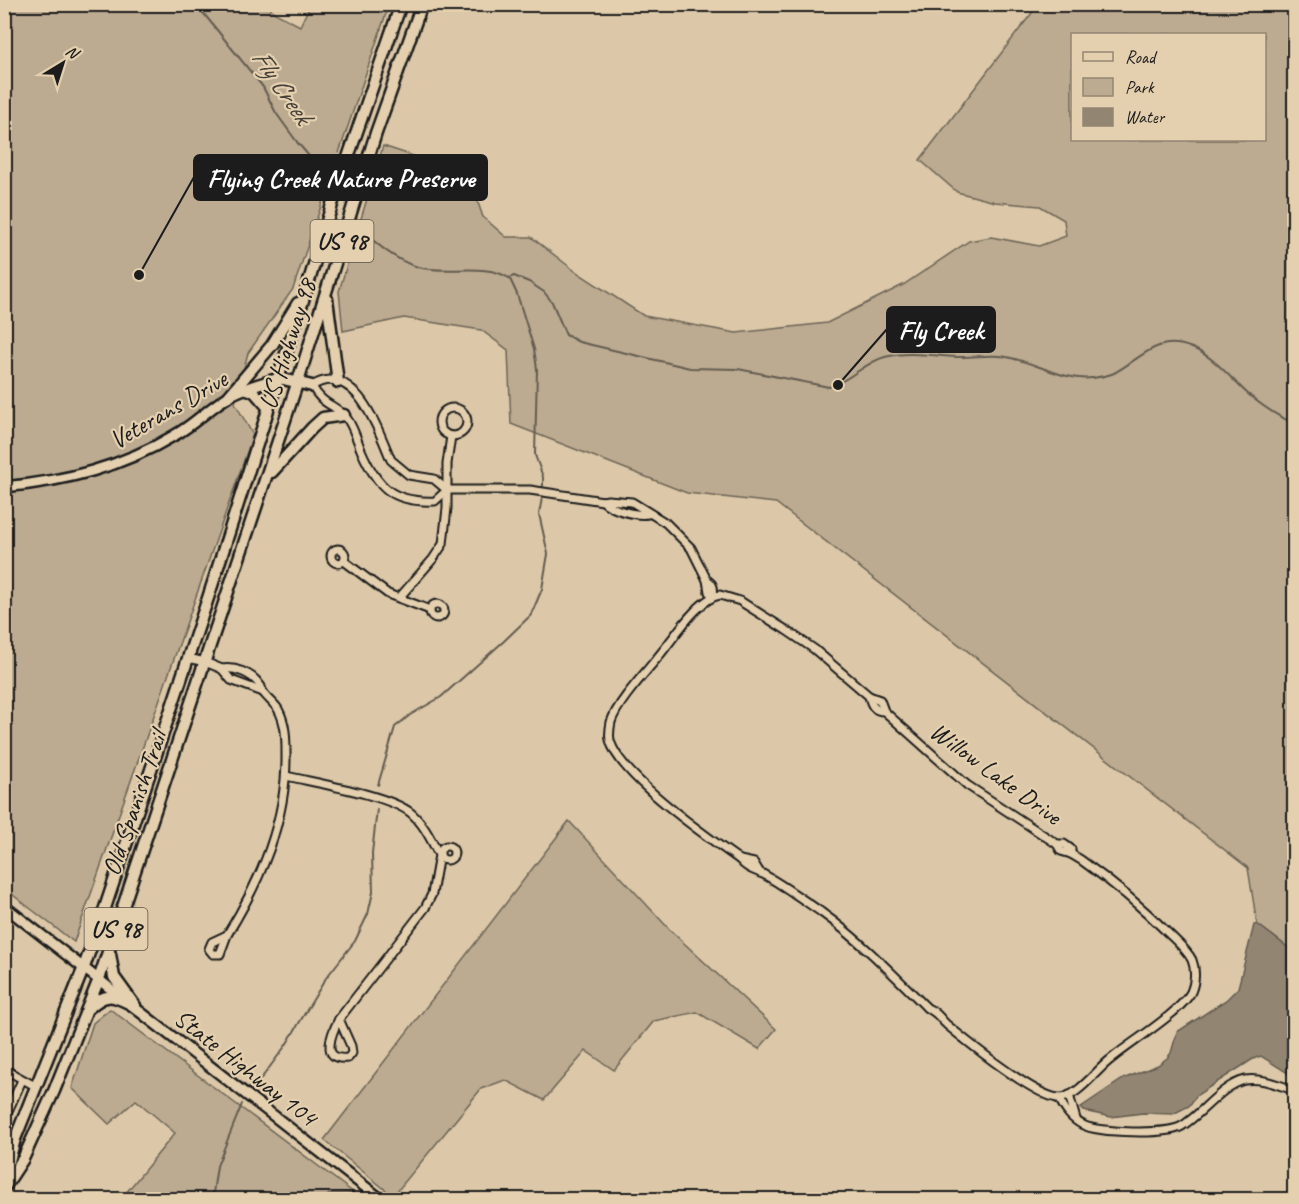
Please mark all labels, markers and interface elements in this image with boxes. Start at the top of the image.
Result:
north arrow [33,33,93,93]
legend [1071,33,1266,141]
text: N [62,41,84,65]
water label: Fly Creek [244,42,323,134]
text: Road [1125,46,1158,68]
text: Park [1125,76,1155,98]
text: Water [1125,106,1166,128]
callout: Flying Creek Nature Preserve [194,155,487,200]
text: Flying Creek Nature Preserve [207,161,477,195]
road number: US 98 [310,220,374,262]
street label: US Highway 98 [251,273,325,413]
callout: Fly Creek [887,307,995,352]
text: Fly Creek [899,313,986,347]
street label: Veterans Drive [103,362,234,456]
street label: Willow Lake Drive [923,715,1069,833]
street label: Old Spanish Trail [94,722,176,880]
road number: US 98 [84,908,148,950]
street label: State Highway 104 [168,1001,326,1135]

